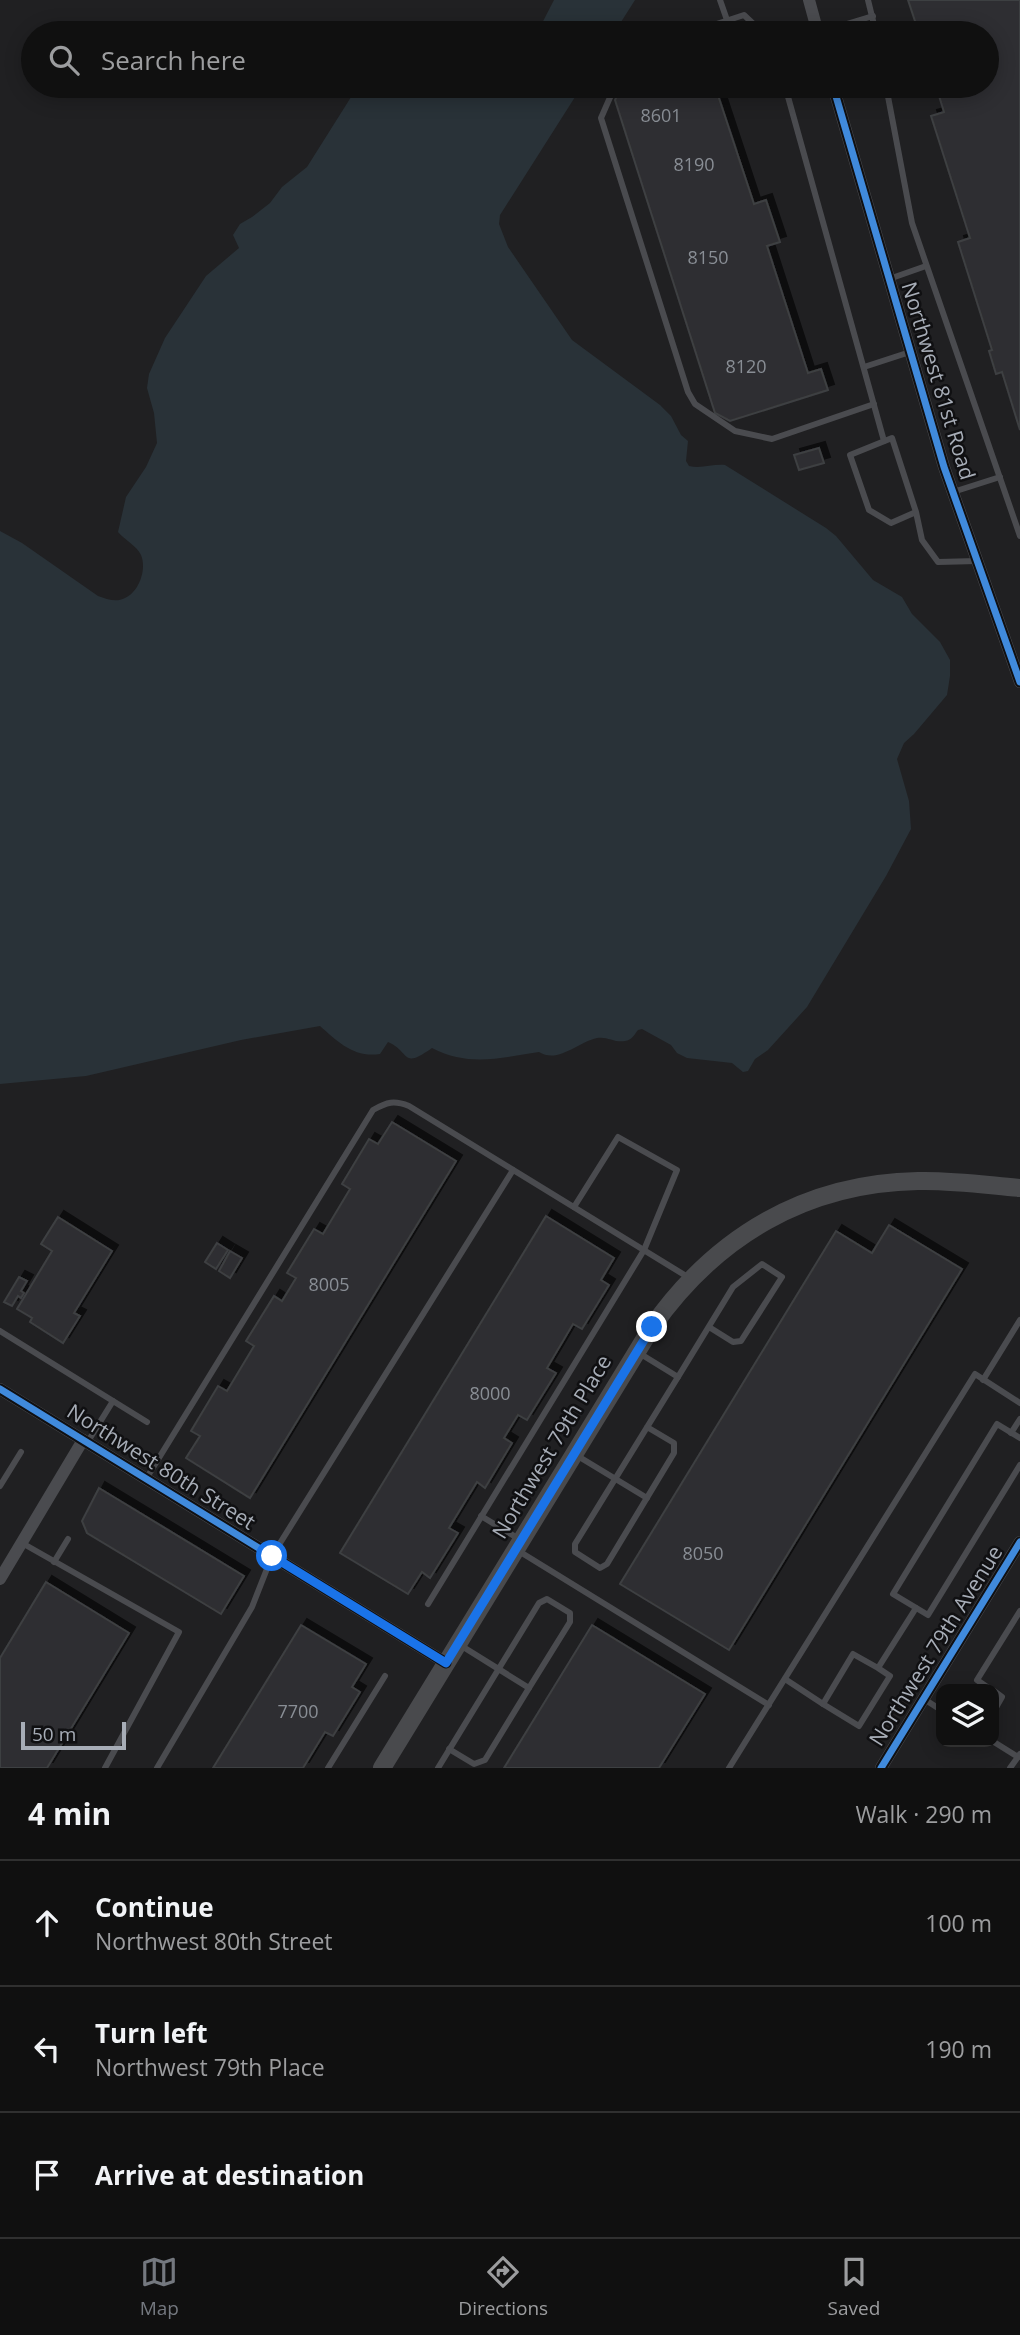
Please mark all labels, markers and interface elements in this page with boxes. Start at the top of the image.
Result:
search box [21,21,999,98]
icon: search [45,41,83,79]
text: Search here [101,42,246,78]
house number: 8601 [640,103,682,127]
house number: 8190 [673,152,715,176]
house number: 8150 [687,245,729,269]
street label: Northwest 81st Road [896,278,982,483]
house number: 8120 [725,354,767,378]
house number: 8005 [308,1272,350,1296]
route end [636,1311,667,1342]
street label: Northwest 79th Place [485,1349,617,1544]
house number: 8000 [469,1381,511,1405]
street label: Northwest 80th Street [62,1397,261,1535]
route start [256,1540,287,1571]
street label: Northwest 79th Avenue [862,1540,1008,1751]
house number: 8050 [682,1541,724,1565]
map controls [936,1684,999,1747]
button: layers [936,1684,999,1747]
house number: 7700 [277,1699,319,1723]
scale bar [21,1719,126,1751]
text: 50 m [32,1721,76,1747]
text: 4 min [28,1793,111,1834]
text: Walk · 290 m [855,1798,992,1830]
text: Continue [95,1889,214,1925]
icon: ahead [28,1904,66,1942]
text: 100 m [925,1907,992,1939]
text: Northwest 80th Street [95,1925,333,1957]
text: Turn left [95,2015,207,2051]
icon: left [28,2030,66,2068]
text: 190 m [925,2033,992,2065]
text: Northwest 79th Place [95,2051,325,2083]
icon: arrive [28,2156,66,2194]
text: Arrive at destination [95,2157,364,2193]
tab: Map [140,2253,179,2321]
tab: Directions [458,2253,548,2321]
tab: Saved [828,2253,880,2321]

